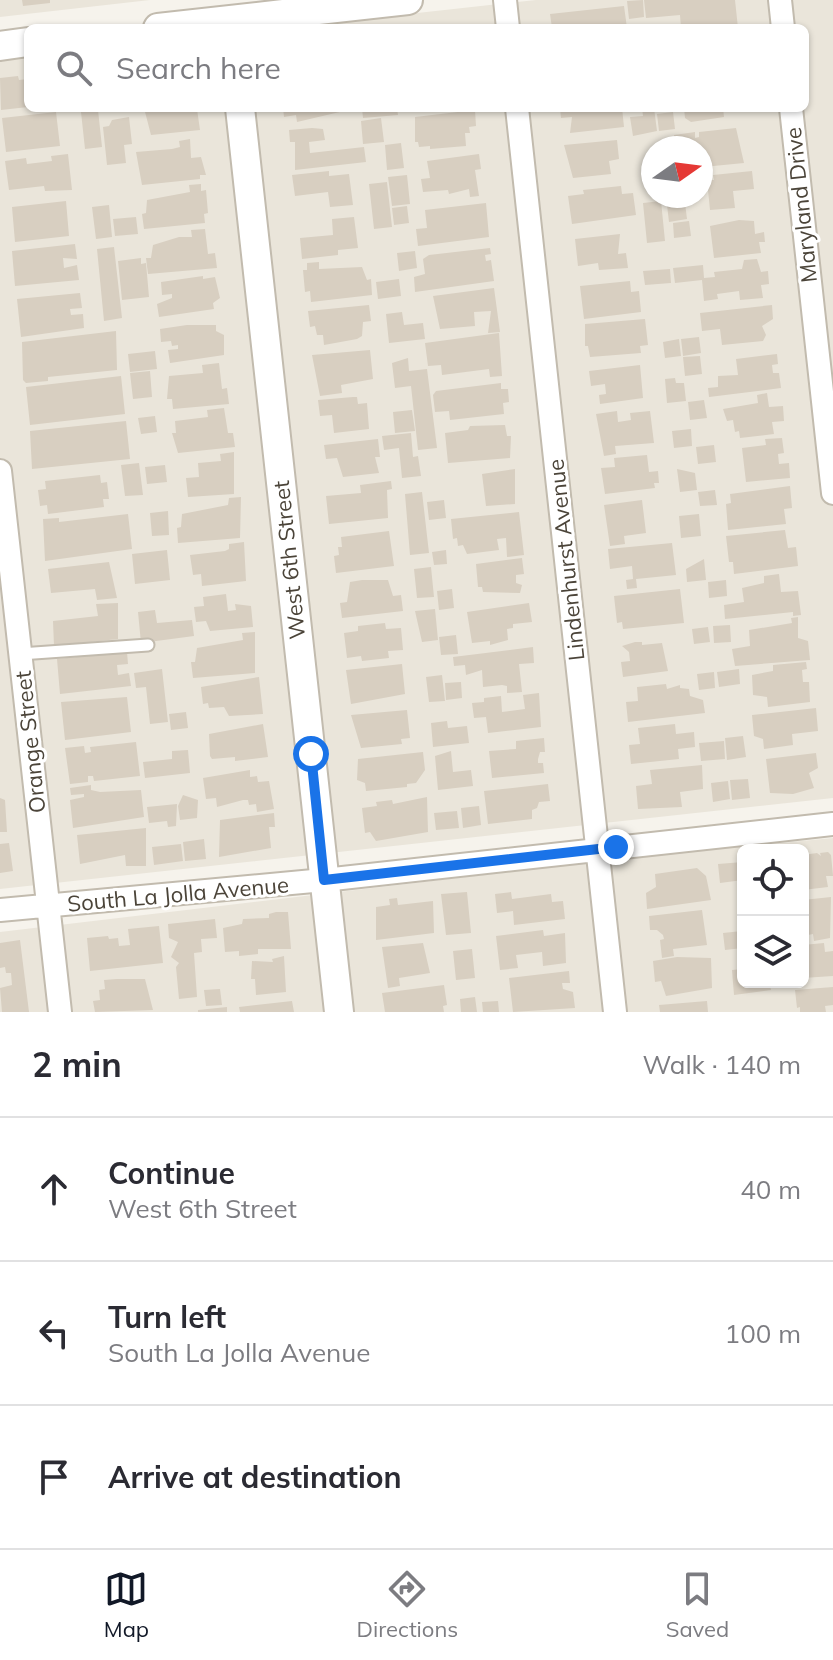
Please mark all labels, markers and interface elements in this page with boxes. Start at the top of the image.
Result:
search box [24,24,809,112]
icon: search [52,46,96,90]
text: Search here [116,49,281,87]
street label: Maryland Drive [779,126,823,284]
north arrow [641,136,713,208]
street label: Lindenhurst Avenue [541,458,591,662]
street label: West 6th Street [267,479,311,641]
street label: Orange Street [9,669,51,814]
route start [293,736,329,772]
route end [598,829,634,865]
map controls [737,844,809,988]
button: locate [737,844,809,916]
street label: South La Jolla Avenue [66,870,290,918]
button: layers [737,916,809,988]
text: 2 min [32,1043,122,1086]
text: Walk · 140 m [642,1048,801,1081]
text: Continue [108,1154,235,1192]
icon: ahead [32,1167,76,1211]
text: 40 m [740,1173,801,1206]
text: West 6th Street [108,1192,297,1225]
text: Turn left [108,1298,226,1336]
icon: left [32,1311,76,1355]
text: 100 m [725,1317,801,1350]
text: South La Jolla Avenue [108,1336,370,1369]
icon: arrive [32,1455,76,1499]
text: Arrive at destination [108,1458,402,1496]
tab: Map [104,1567,149,1643]
tab: Directions [357,1567,458,1643]
tab: Saved [666,1567,729,1643]

